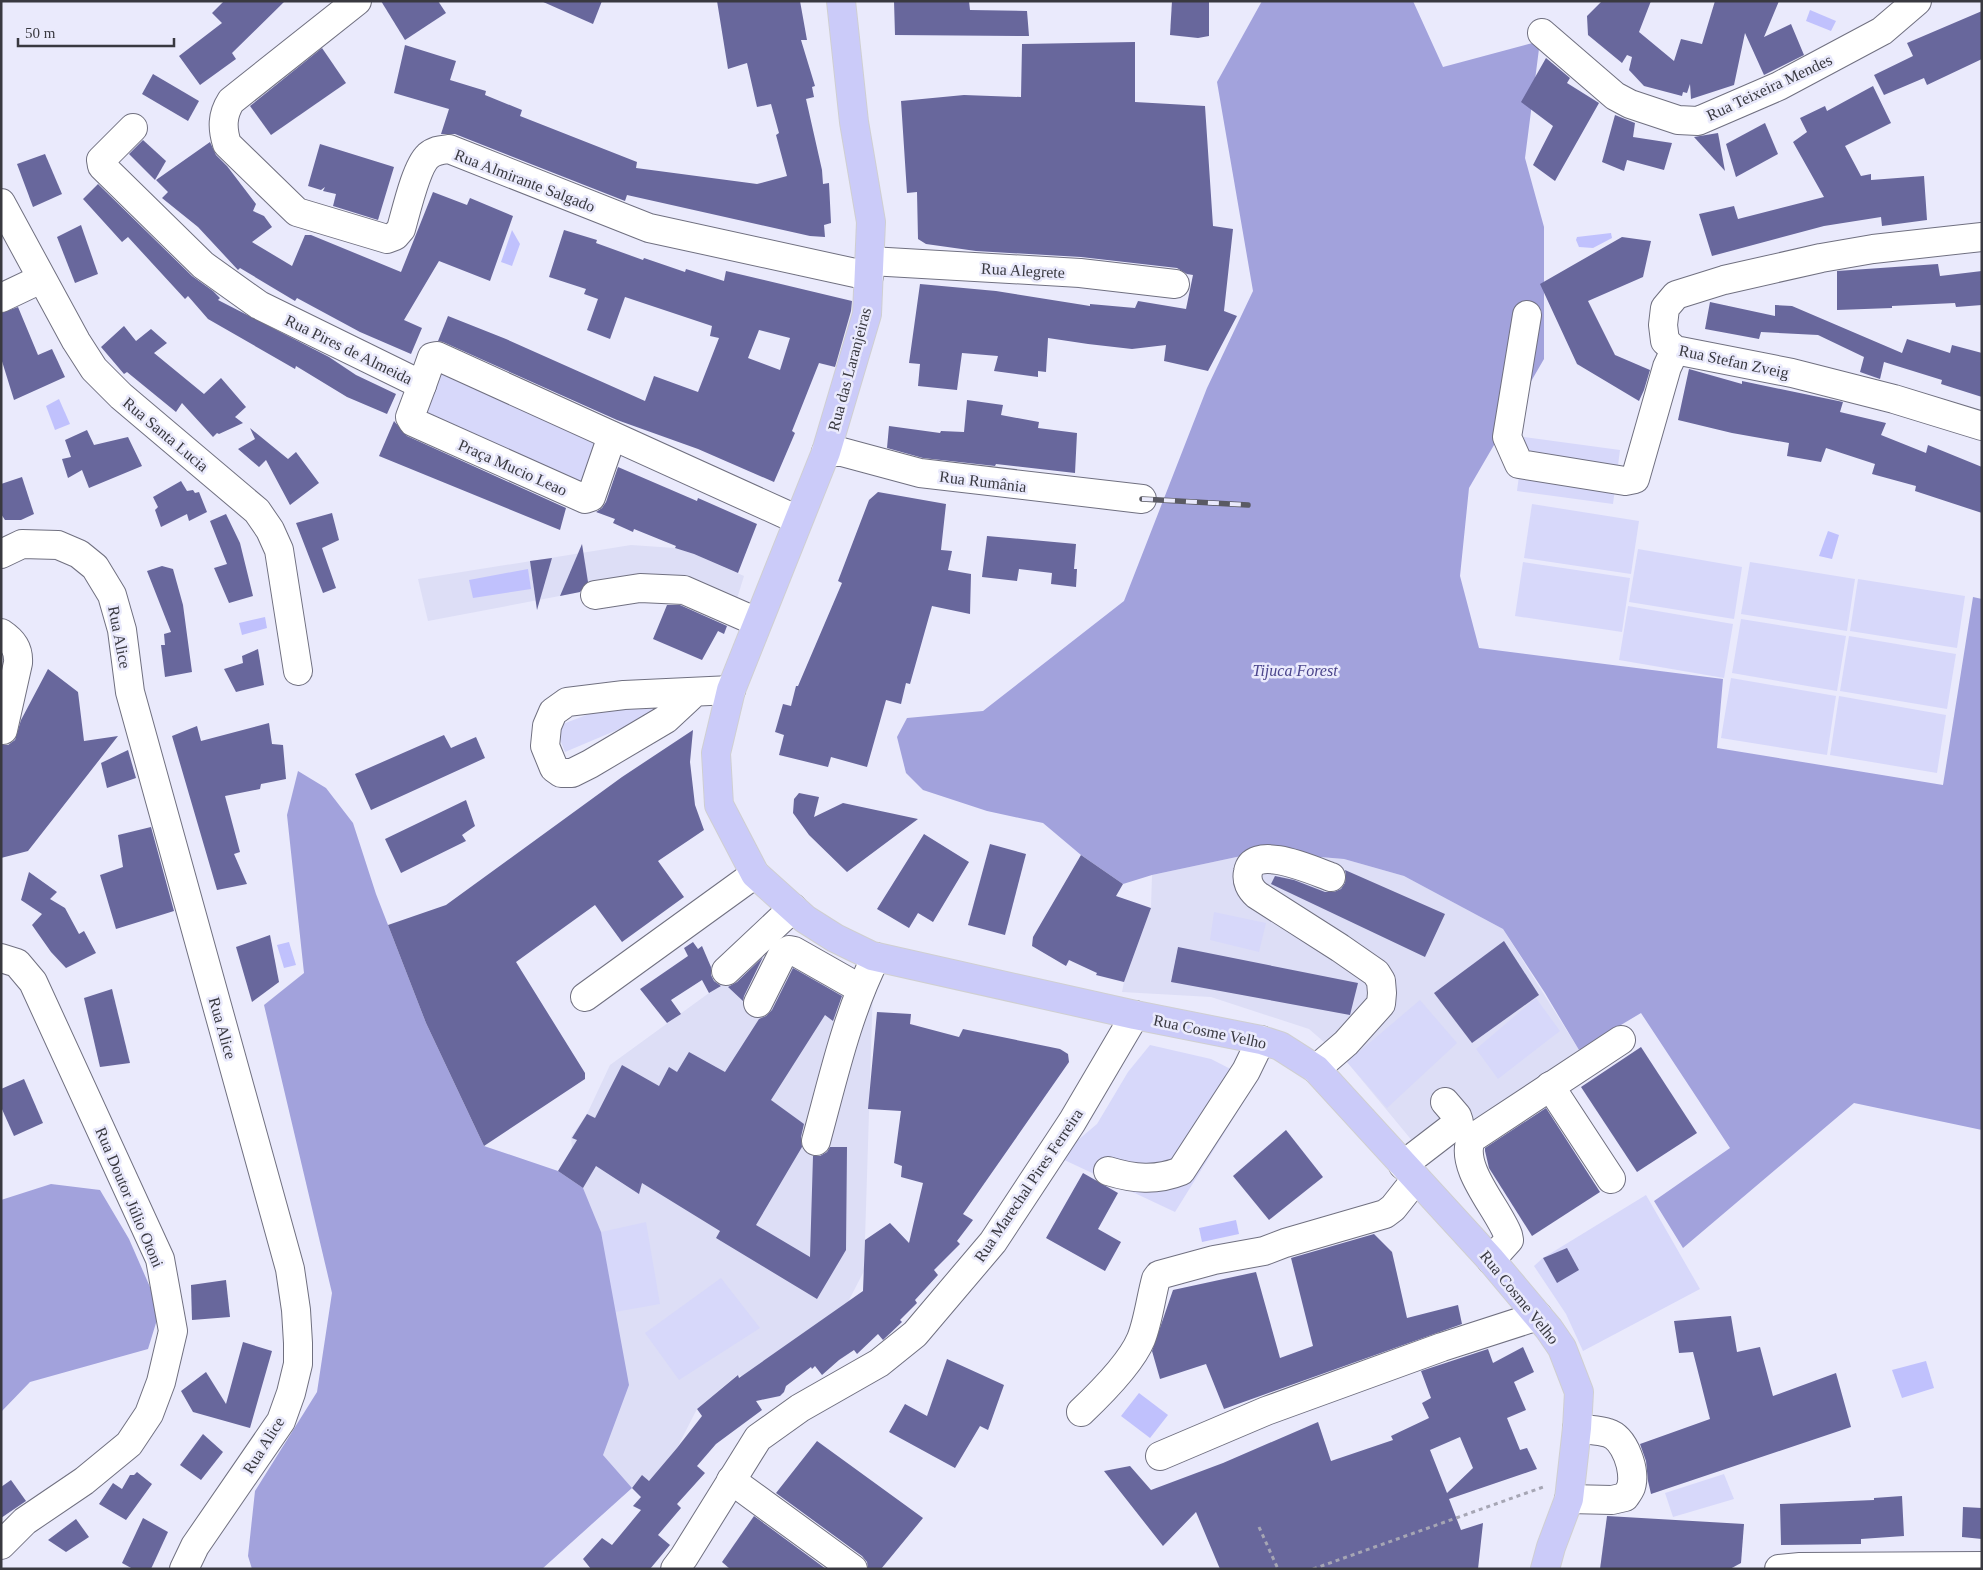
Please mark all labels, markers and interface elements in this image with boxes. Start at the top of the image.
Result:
scale bar [18,15,174,47]
text: 50 m [25,25,56,41]
street label: Rua Teixeira Mendes [1704,51,1835,124]
street label: Rua Almirante Salgado [452,146,598,216]
street label: Rua Alegrete [981,260,1065,282]
street label: Rua das Laranjeiras [825,306,875,433]
street label: Rua Pires de Almeida [283,311,415,388]
street label: Rua Stefan Zveig [1677,342,1790,382]
street label: Rua Santa Lucia [120,394,212,475]
street label: Praça Mucio Leao [455,436,570,500]
street label: Rua Rumânia [938,468,1027,495]
street label: Rua Alice [105,604,134,670]
park label: Tijuca Forest [1252,662,1338,680]
street label: Rua Alice [206,995,239,1061]
street label: Rua Cosme Velho [1152,1011,1268,1052]
street label: Rua Marechal Pires Ferreira [971,1106,1086,1265]
street label: Rua Doutor Júlio Otoni [92,1125,167,1270]
street label: Rua Cosme Velho [1477,1247,1562,1347]
street label: Rua Alice [239,1414,287,1477]

